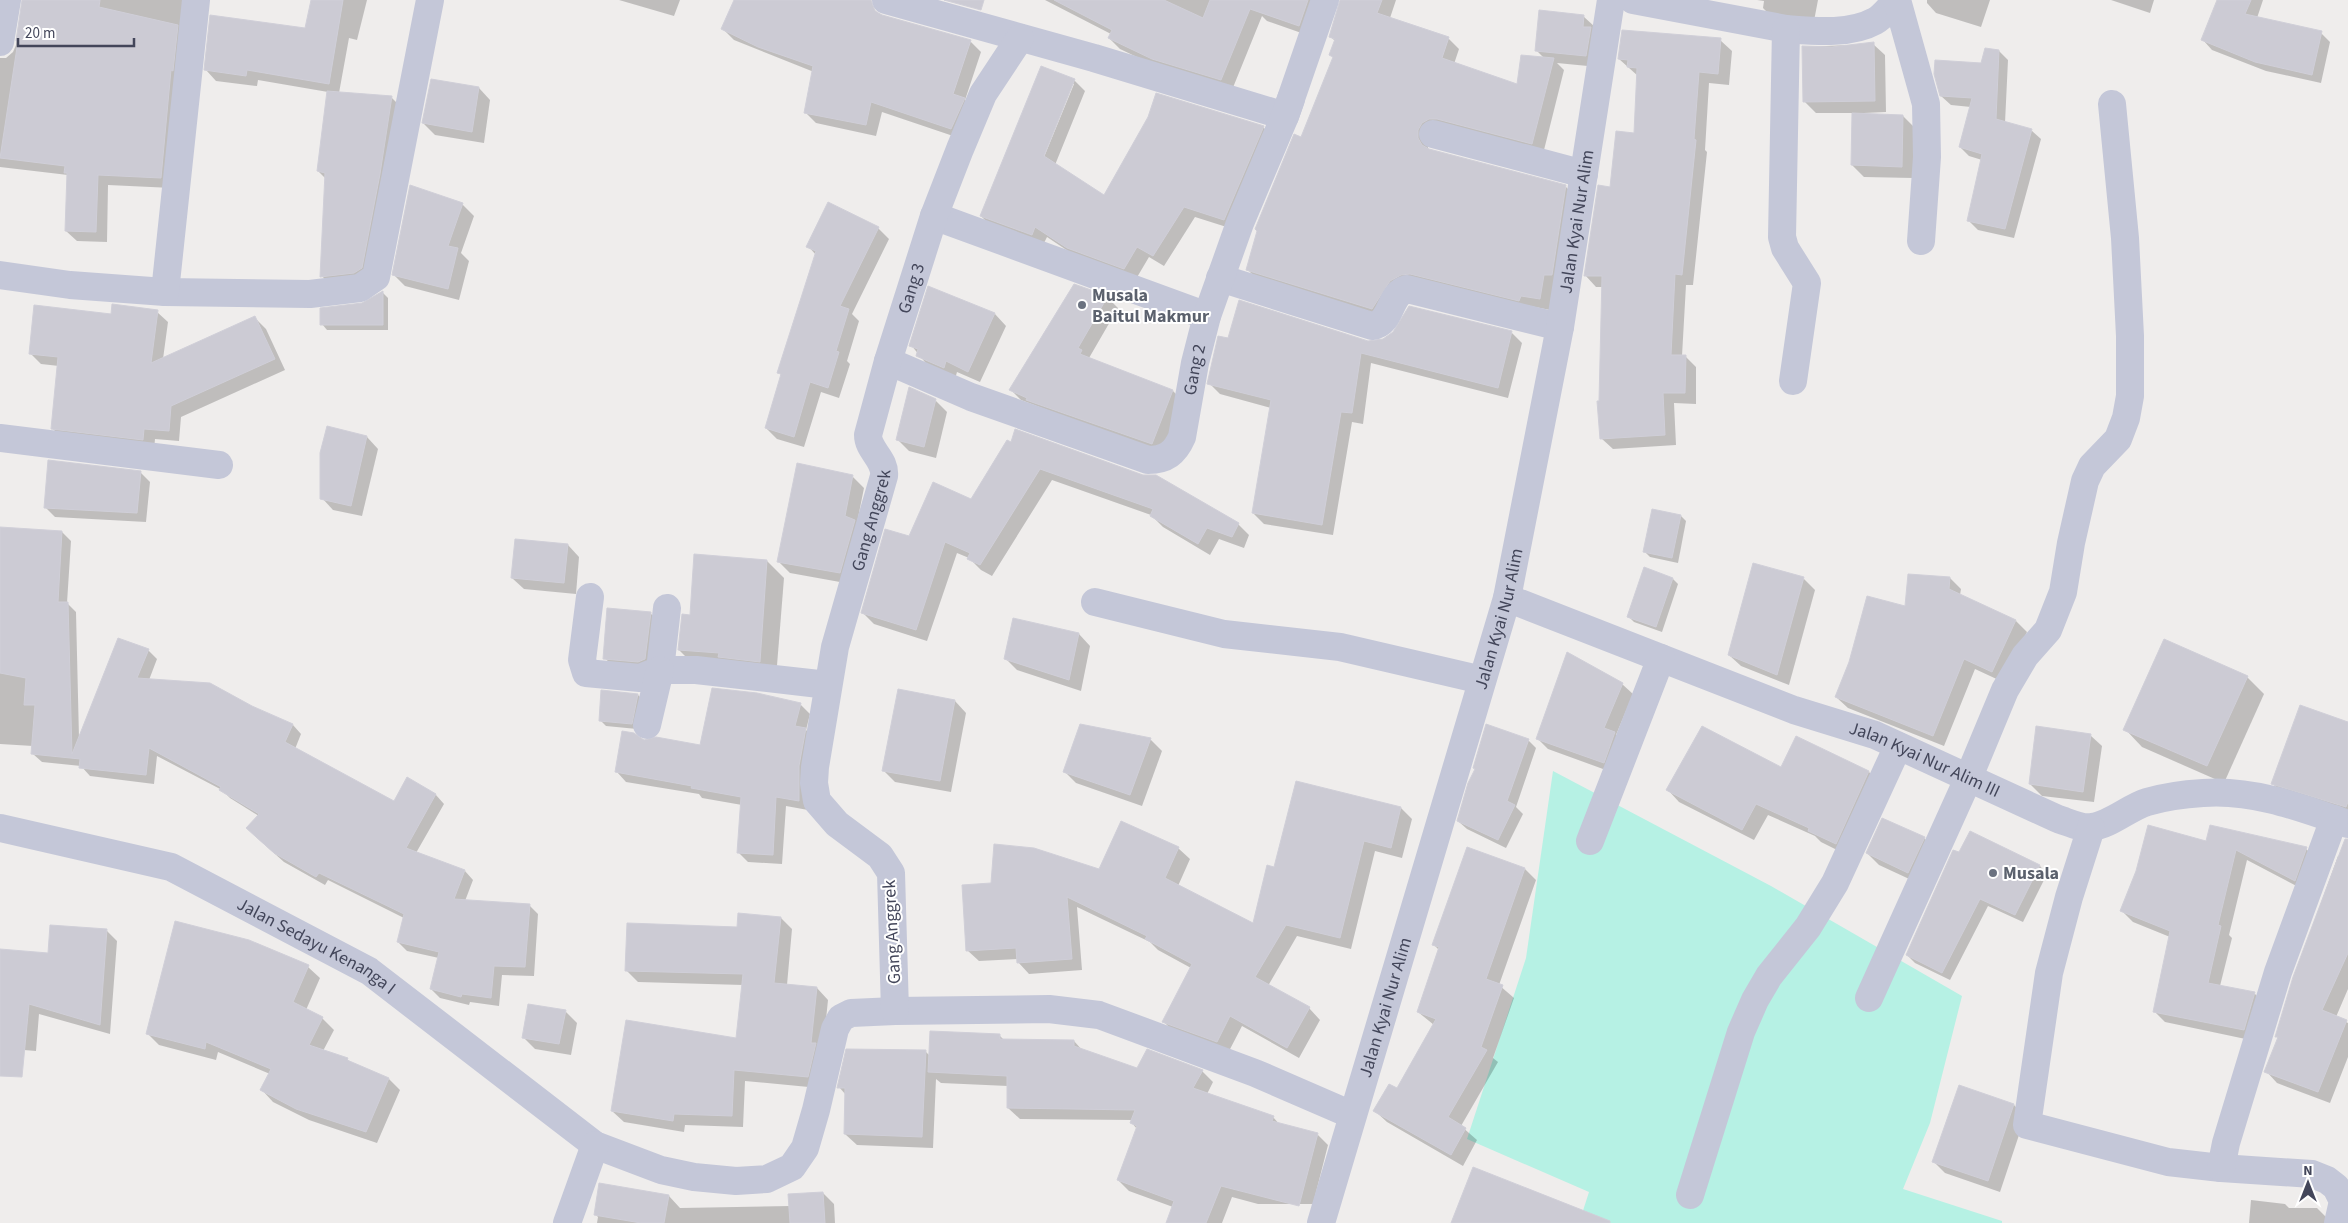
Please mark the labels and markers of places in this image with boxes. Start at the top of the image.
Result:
place label: Musala Baitul Makmur [1092,283,1210,329]
marker: Musala Baitul Makmur [1076,299,1088,311]
place label: Musala [2003,861,2059,886]
marker: Musala [1987,867,1999,879]

